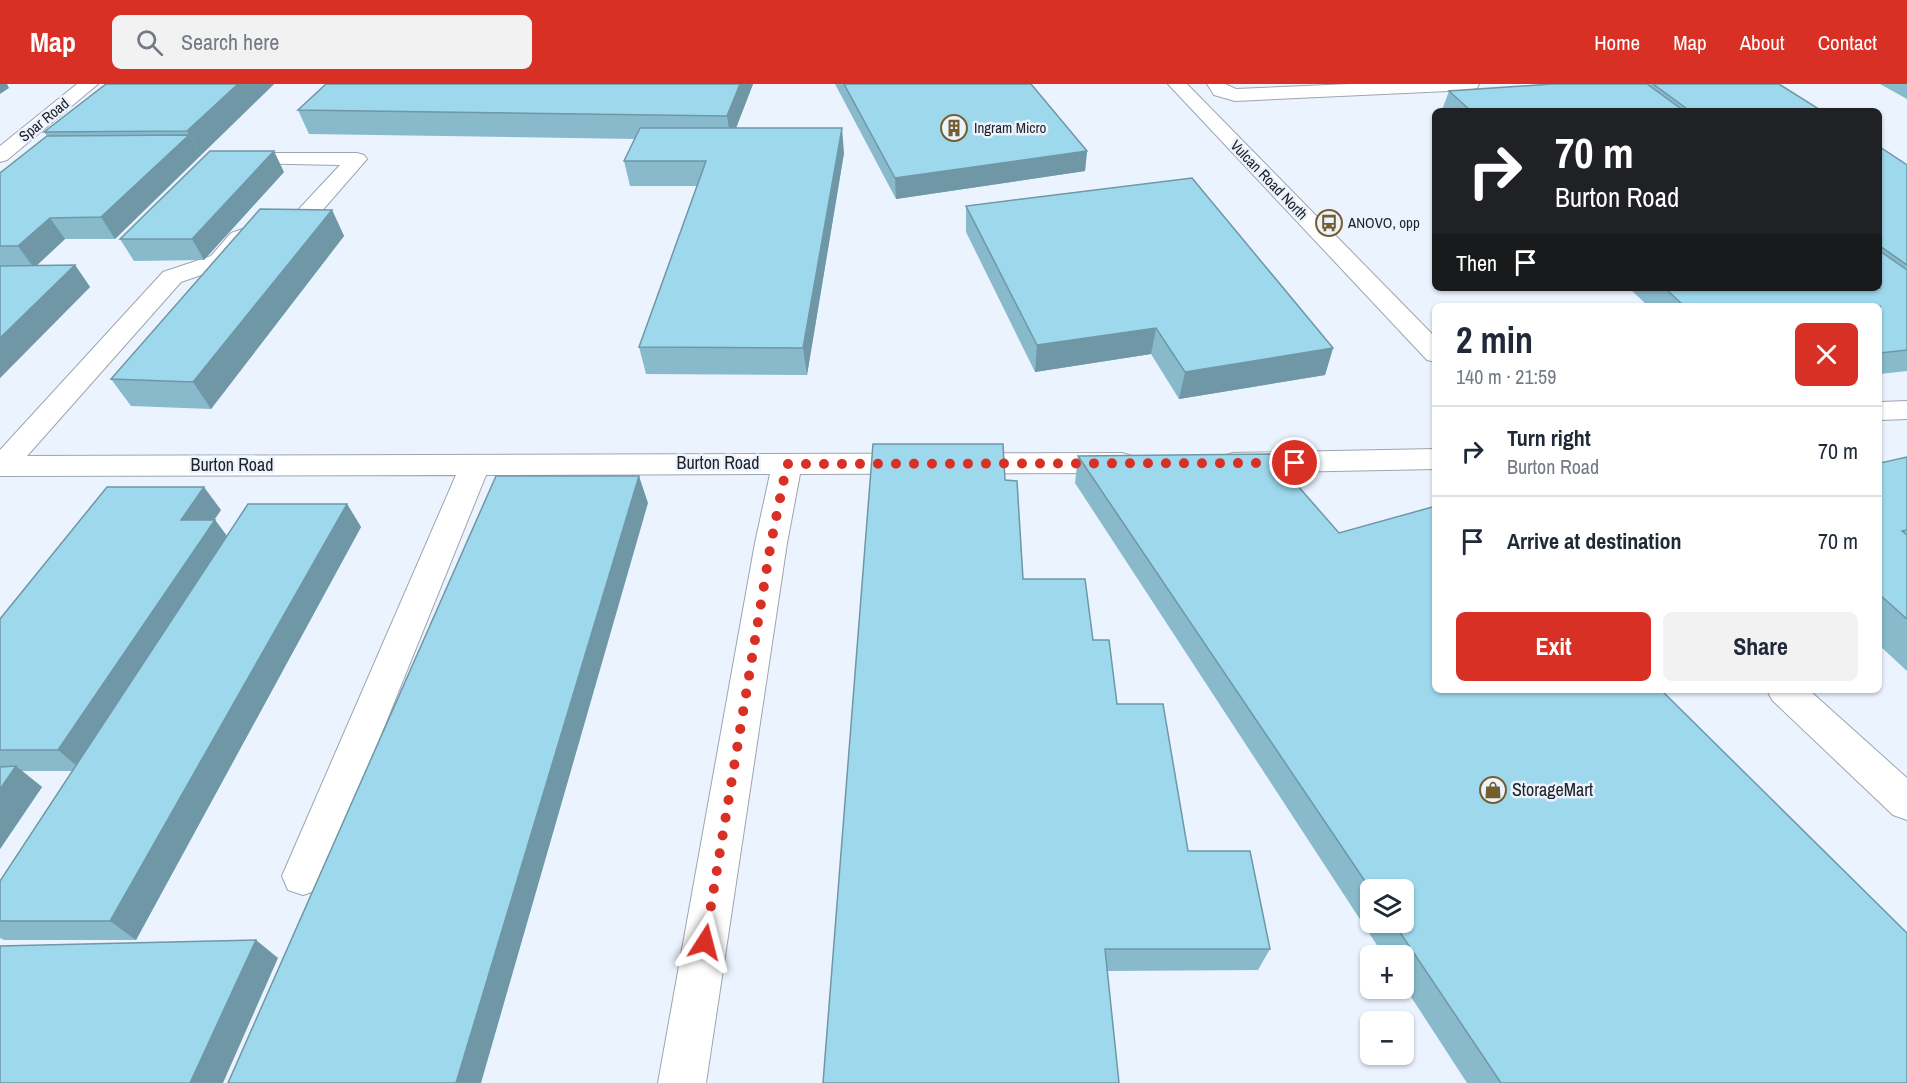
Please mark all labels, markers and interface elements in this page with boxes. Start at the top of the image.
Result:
search box [112,15,532,69]
text: Map [30,23,76,61]
icon: search [133,26,166,59]
text: Search here [181,27,279,57]
text: Home [1594,28,1640,57]
text: Map [1673,28,1707,57]
text: About [1740,28,1785,57]
text: Contact [1818,28,1877,57]
street label: Spar Road [14,93,73,146]
building icon: Ingram Micro [939,113,969,143]
place label: Ingram Micro [974,117,1047,138]
text: 70 m [1555,125,1634,181]
icon: right [1456,132,1534,210]
street label: Vulcan Road North [1226,135,1313,224]
text: Burton Road [1555,179,1679,215]
bus stop icon: ANOVO, opp [1314,208,1344,238]
place label: ANOVO, opp [1347,212,1420,233]
icon: arrive [1509,246,1542,279]
text: Then [1456,248,1497,278]
text: 2 min [1456,316,1533,364]
button: close [1795,323,1858,386]
text: 140 m · 21:59 [1456,363,1556,390]
text: Turn right [1507,423,1591,453]
icon: right [1456,435,1489,468]
text: 70 m [1818,436,1858,466]
pin [1269,437,1320,488]
icon: arrive [1278,446,1311,479]
street label: Burton Road [677,450,759,475]
street label: Burton Road [191,452,273,477]
text: Burton Road [1507,453,1599,480]
icon: arrive [1456,525,1489,558]
text: Arrive at destination [1507,526,1681,556]
text: 70 m [1818,526,1858,556]
button: Exit [1456,612,1651,681]
button: Share [1663,612,1858,681]
shop icon: StorageMart [1478,775,1508,805]
place label: StorageMart [1512,777,1593,802]
map controls [1360,879,1414,1065]
button: layers [1360,879,1414,933]
position arrow [673,910,737,974]
button: + [1360,945,1414,999]
button: − [1360,1011,1414,1065]

